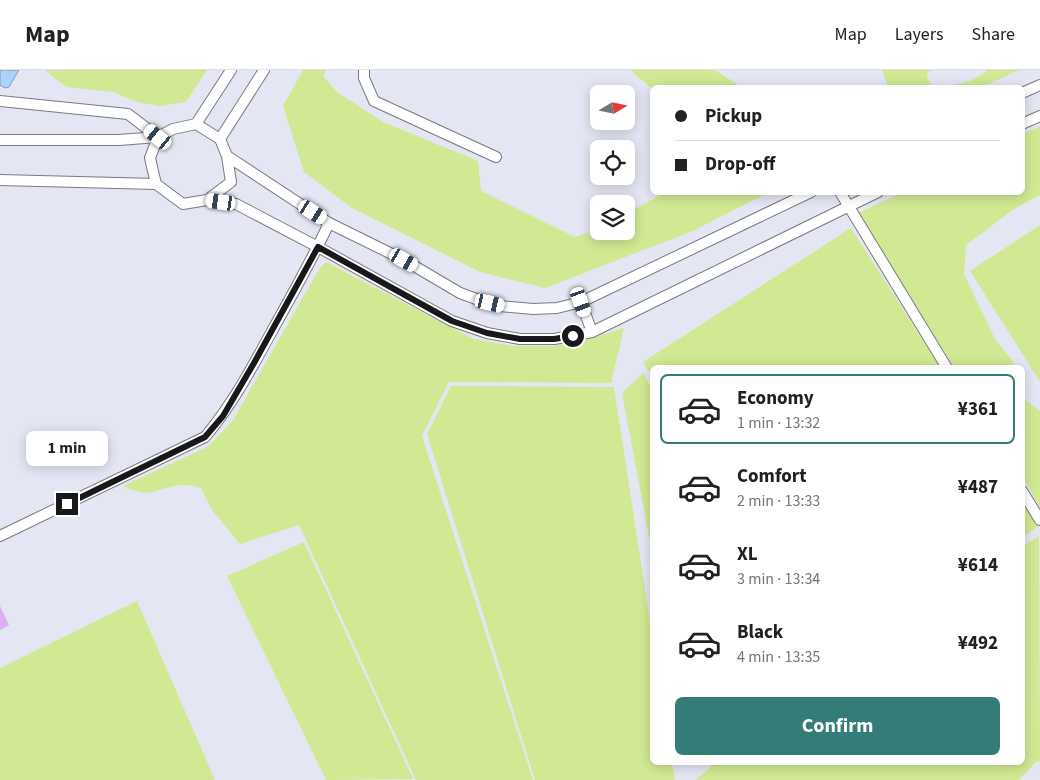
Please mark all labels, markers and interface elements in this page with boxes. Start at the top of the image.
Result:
text: Map [25,17,70,52]
text: Map [835,22,867,47]
text: Layers [895,22,944,47]
text: Share [972,22,1015,47]
north arrow [590,85,635,130]
map controls [590,85,635,240]
text: Pickup [705,103,762,130]
car [141,122,174,152]
button: locate [590,140,635,185]
text: Drop-off [705,151,775,178]
car [205,192,236,212]
button: layers [590,195,635,240]
car [296,198,329,226]
car [387,246,420,274]
car [568,285,593,319]
car [473,292,506,314]
route start [562,325,584,347]
text: Economy [737,385,814,412]
icon: car [677,387,722,432]
text: ¥361 [958,396,998,423]
text: 1 min · 13:32 [737,412,820,434]
callout: 1 min [26,432,108,466]
text: 1 min [48,437,86,459]
text: Comfort [737,463,807,490]
icon: car [677,465,722,510]
text: ¥487 [958,474,998,501]
text: 2 min · 13:33 [737,490,820,512]
route end [56,493,78,515]
text: XL [737,541,758,568]
icon: car [677,543,722,588]
text: ¥614 [958,552,998,579]
text: 3 min · 13:34 [737,568,820,590]
text: Black [737,619,783,646]
icon: car [677,621,722,666]
text: ¥492 [958,630,998,657]
text: 4 min · 13:35 [737,646,820,668]
button: Confirm [675,697,1000,755]

